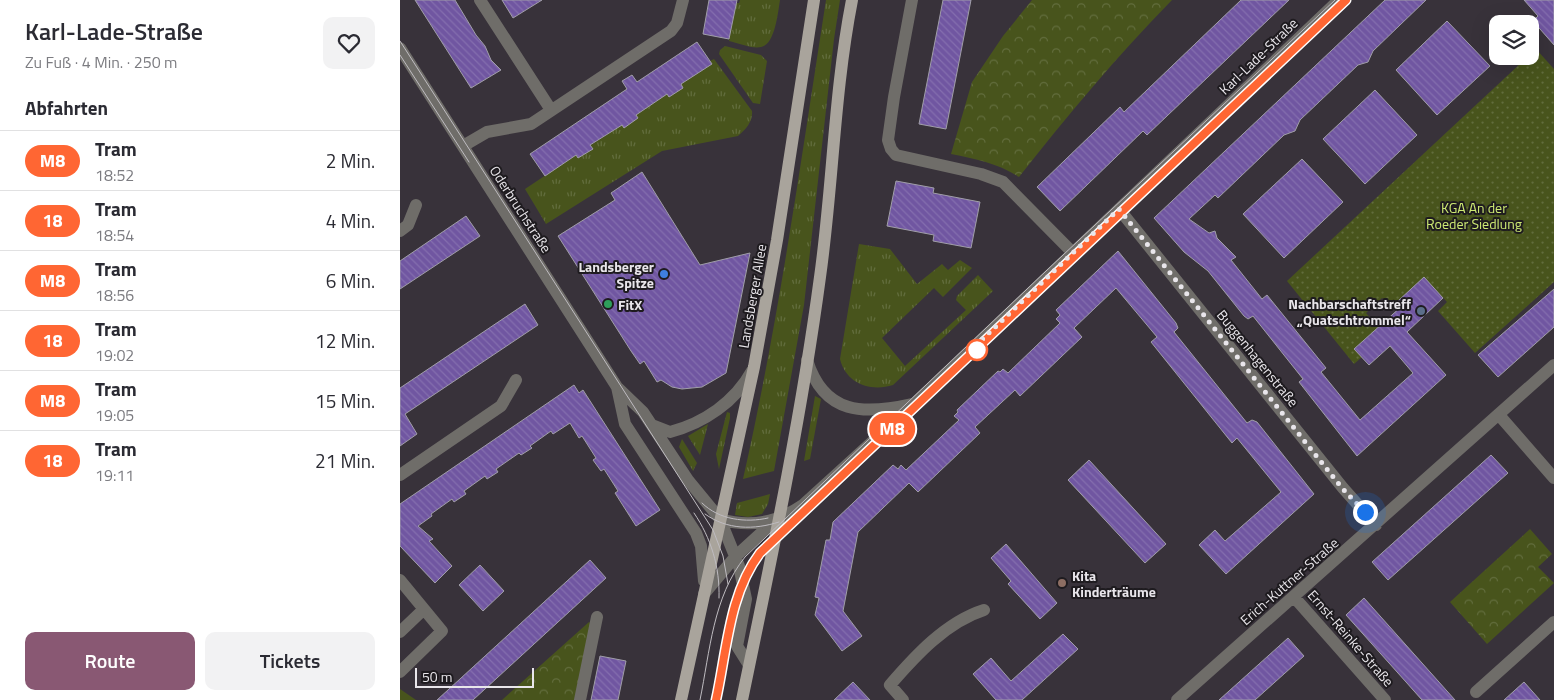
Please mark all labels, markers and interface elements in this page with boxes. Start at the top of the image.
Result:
text: Karl-Lade-Straße [25,13,203,49]
street label: Karl-Lade-Straße [1214,13,1302,99]
map controls [1489,15,1539,65]
button: layers [1489,15,1539,65]
button: heart [323,17,375,69]
text: Zu Fuß · 4 Min. · 250 m [25,50,178,74]
text: Abfahrten [25,93,108,122]
text: Tram [95,134,137,163]
text: 2 Min. [326,146,375,175]
text: M8 [40,147,65,174]
street label: Oderbruchstraße [485,161,557,257]
text: 18:52 [95,163,134,187]
text: Tram [95,194,137,223]
park label: KGA An der Roeder Siedlung [1426,197,1522,234]
text: 4 Min. [326,206,375,235]
text: 18 [42,207,63,234]
text: 18:54 [95,223,134,247]
street label: Landsberger Allee [733,242,771,350]
text: Tram [95,254,137,283]
place label: Landsberger Spitze [578,256,654,293]
text: 6 Min. [326,266,375,295]
text: M8 [40,267,65,294]
marker: Landsberger Spitze [658,268,670,280]
text: 18:56 [95,283,134,307]
place label: Nachbarschaftstreff „Quatschtrommel“ [1288,293,1411,330]
place label: FitX [618,294,642,315]
marker: FitX [602,298,614,310]
street label: Buggenhagenstraße [1212,305,1304,411]
marker: Nachbarschaftstreff „Quatschtrommel“ [1415,305,1427,317]
text: Tram [95,314,137,343]
text: 12 Min. [315,326,375,355]
text: 18 [42,327,63,354]
unlabelled marker [966,339,988,361]
text: 19:02 [95,343,134,367]
text: Tram [95,374,137,403]
text: 15 Min. [315,386,375,415]
text: M8 [40,387,65,414]
text: 19:05 [95,403,134,427]
line badge: M8 [870,413,914,445]
text: M8 [879,415,905,442]
text: Tram [95,434,137,463]
text: 21 Min. [315,446,375,475]
text: 18 [42,447,63,474]
text: 19:11 [95,463,134,487]
your location [1353,500,1378,525]
street label: Erich-Kuttner-Straße [1235,532,1343,630]
place label: Kita Kinderträume [1072,565,1156,602]
marker: Kita Kinderträume [1056,577,1068,589]
street label: Ernst-Reinke-Straße [1303,585,1399,691]
button: Route [25,632,195,690]
button: Tickets [205,632,375,690]
scale bar [415,665,534,688]
text: 50 m [422,666,452,687]

